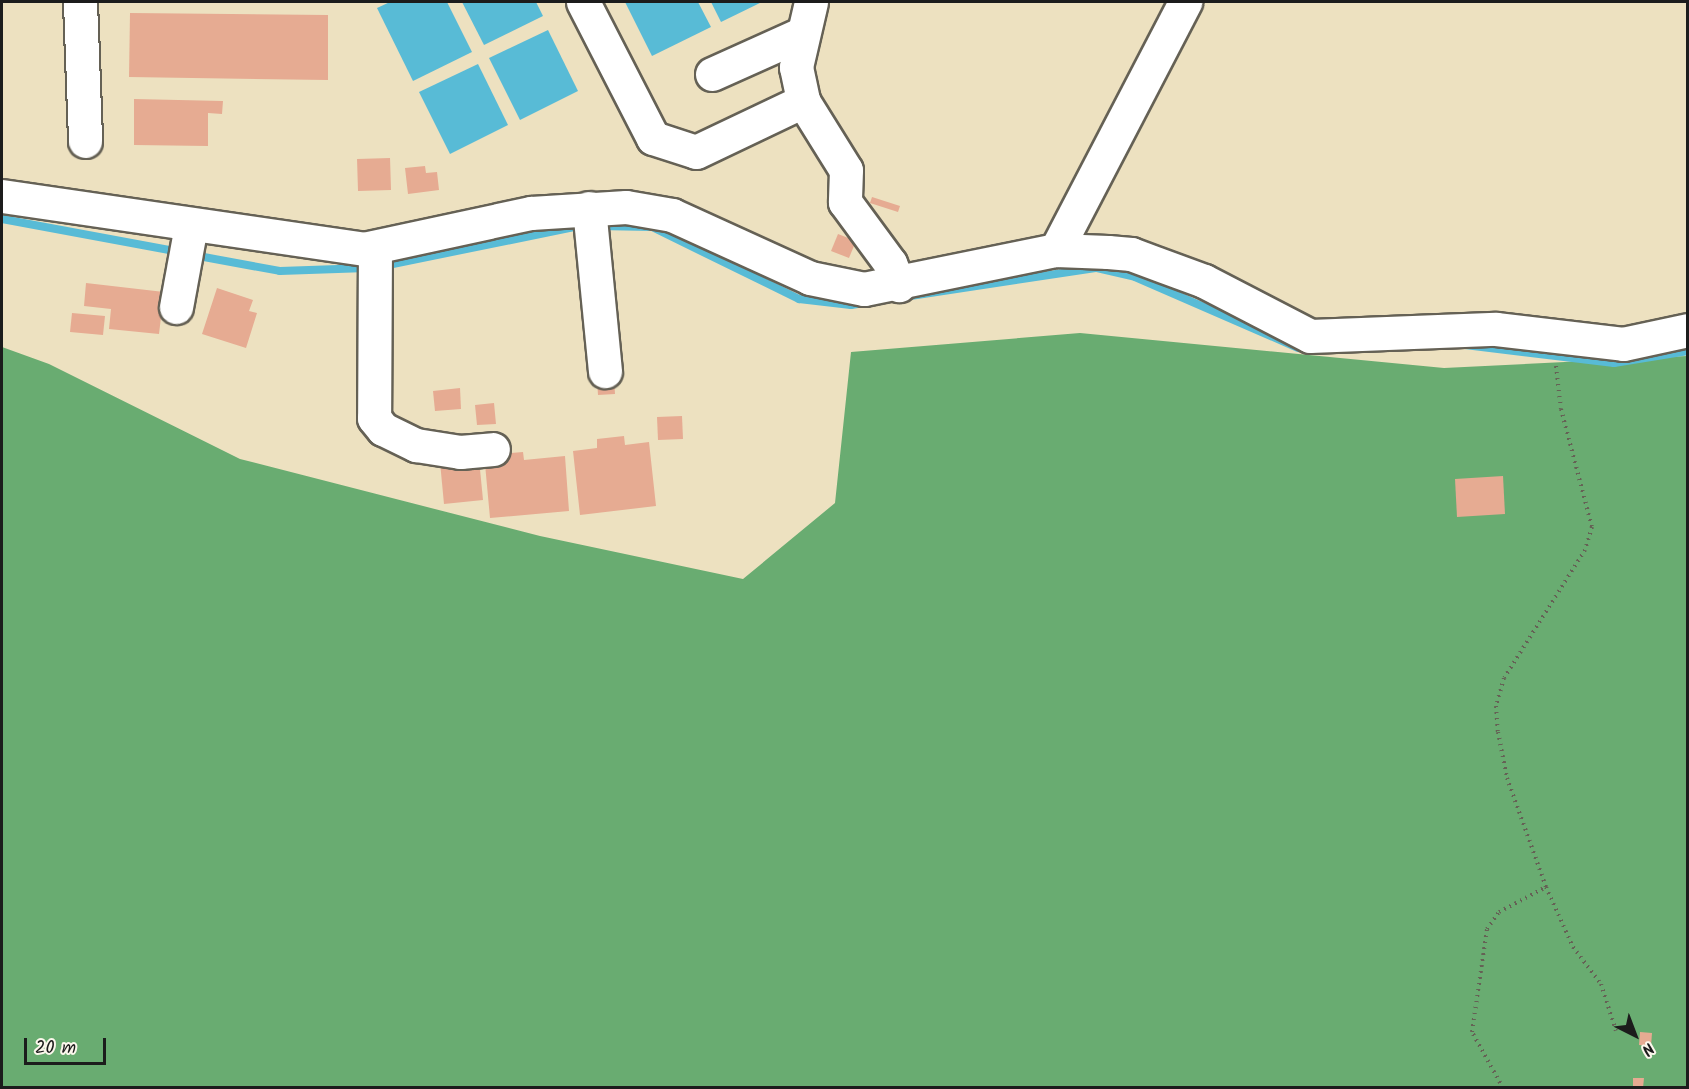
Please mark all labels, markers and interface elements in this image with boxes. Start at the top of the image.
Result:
north arrow [1605,1005,1665,1065]
scale bar [27,1026,110,1064]
text: 20 m [35,1034,76,1063]
text: N [1635,1036,1660,1061]

